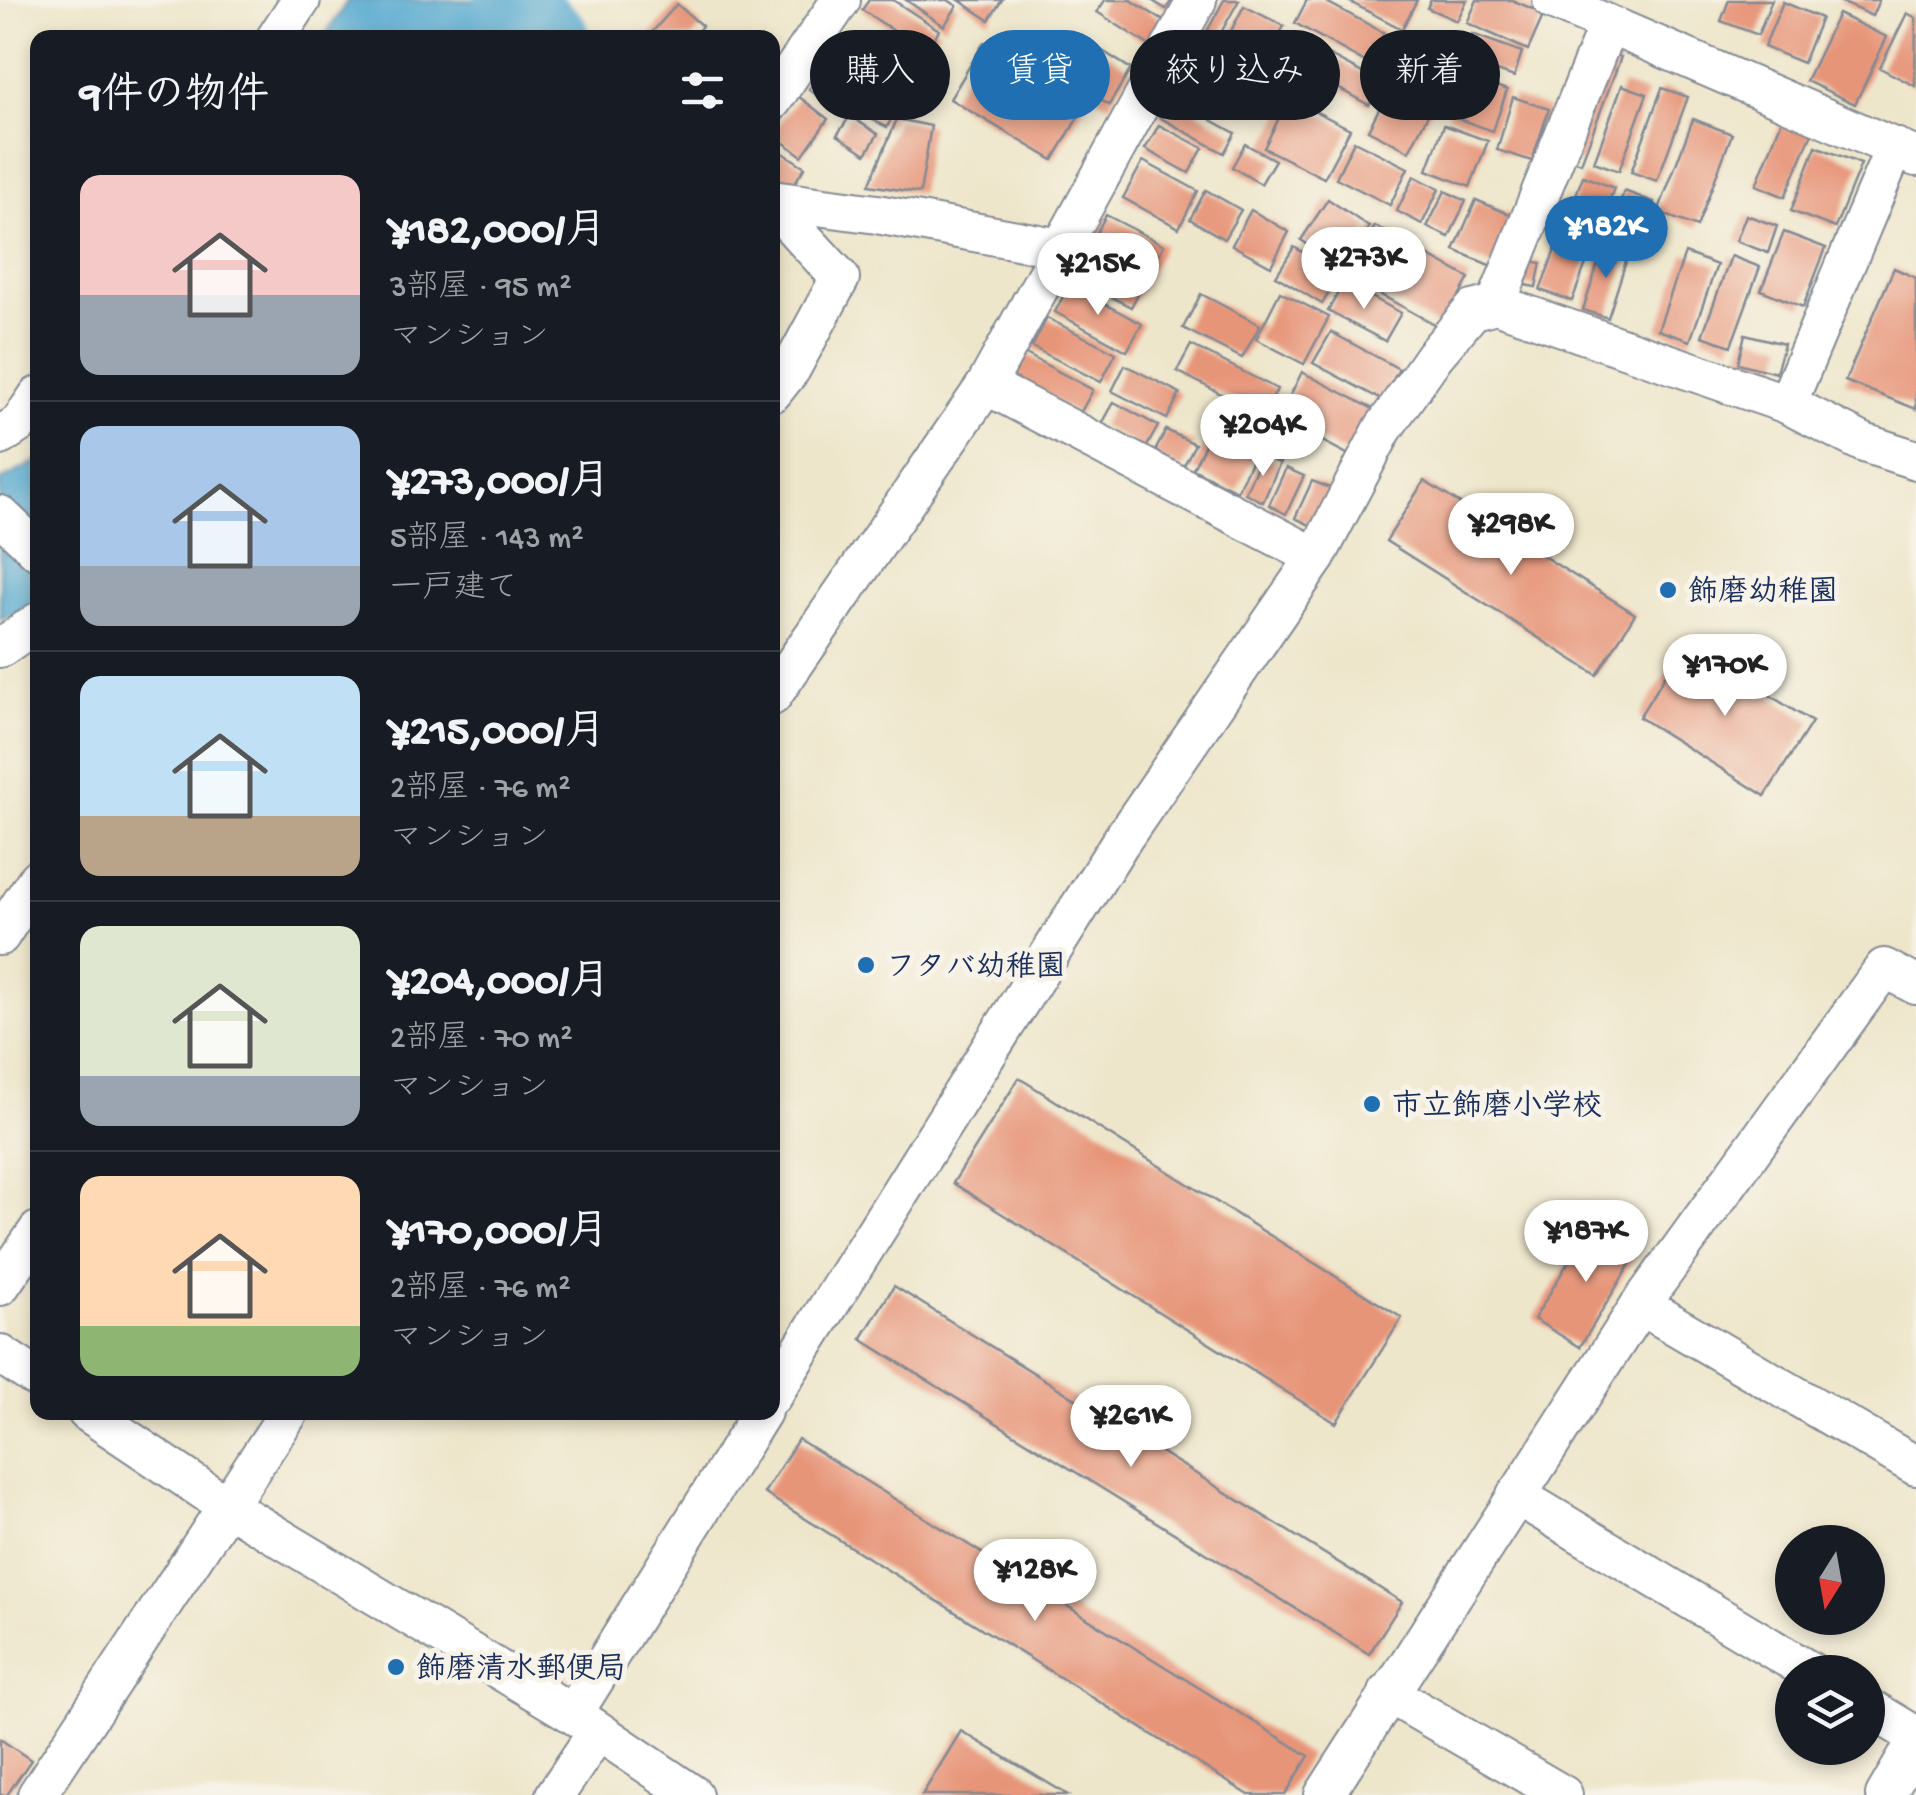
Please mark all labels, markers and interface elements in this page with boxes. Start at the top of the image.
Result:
chip: 購入 [810,30,950,120]
chip: 賃貸 [970,30,1110,120]
chip: 絞り込み [1130,30,1340,120]
chip: 新着 [1360,30,1500,120]
icon: filters [675,63,730,118]
text: 9件の物件 [80,74,269,123]
pin: ¥182K [1536,196,1676,281]
text: ¥182,000/月 [390,209,607,258]
text: ¥182K [1567,209,1645,247]
icon: home [160,215,280,335]
pin: ¥273K [1294,227,1434,312]
pin: ¥215K [1028,233,1168,318]
text: ¥273K [1323,240,1405,278]
text: ¥215K [1059,246,1137,284]
text: 3部屋 · 95 m² [390,270,572,308]
text: マンション [390,320,549,358]
pin: ¥204K [1193,394,1333,479]
text: ¥204K [1222,407,1304,445]
text: ¥273,000/月 [390,460,611,509]
icon: home [160,466,280,586]
pin: ¥298K [1441,493,1581,578]
text: ¥298K [1470,506,1552,544]
text: 5部屋 · 143 m² [390,521,584,559]
text: 一戸建て [390,571,518,609]
place label: 飾磨幼稚園 [1688,575,1838,612]
marker: 飾磨幼稚園 [1657,579,1679,601]
pin: ¥170K [1655,634,1795,719]
text: ¥170K [1685,647,1765,685]
text: ¥215,000/月 [390,710,606,759]
icon: home [160,716,280,836]
text: 2部屋 · 76 m² [390,771,571,809]
text: マンション [390,821,549,859]
place label: フタバ幼稚園 [886,950,1065,987]
marker: フタバ幼稚園 [855,954,877,976]
text: ¥204,000/月 [390,960,611,1009]
icon: home [160,966,280,1086]
text: 2部屋 · 70 m² [390,1021,573,1059]
text: マンション [390,1071,549,1109]
place label: 市立飾磨小学校 [1392,1089,1602,1126]
marker: 市立飾磨小学校 [1361,1093,1383,1115]
pin: ¥187K [1516,1200,1656,1285]
text: ¥170,000/月 [390,1210,609,1259]
text: ¥187K [1546,1213,1626,1251]
icon: home [160,1216,280,1336]
text: 2部屋 · 76 m² [390,1271,571,1309]
text: マンション [390,1321,549,1359]
pin: ¥261K [1061,1385,1201,1470]
text: ¥261K [1092,1398,1170,1436]
north arrow [1775,1525,1885,1635]
map controls [1775,1525,1885,1765]
pin: ¥128K [965,1539,1105,1624]
text: ¥128K [996,1552,1074,1590]
place label: 飾磨清水郵便局 [416,1652,626,1689]
button: layers [1775,1655,1885,1765]
marker: 飾磨清水郵便局 [385,1656,407,1678]

